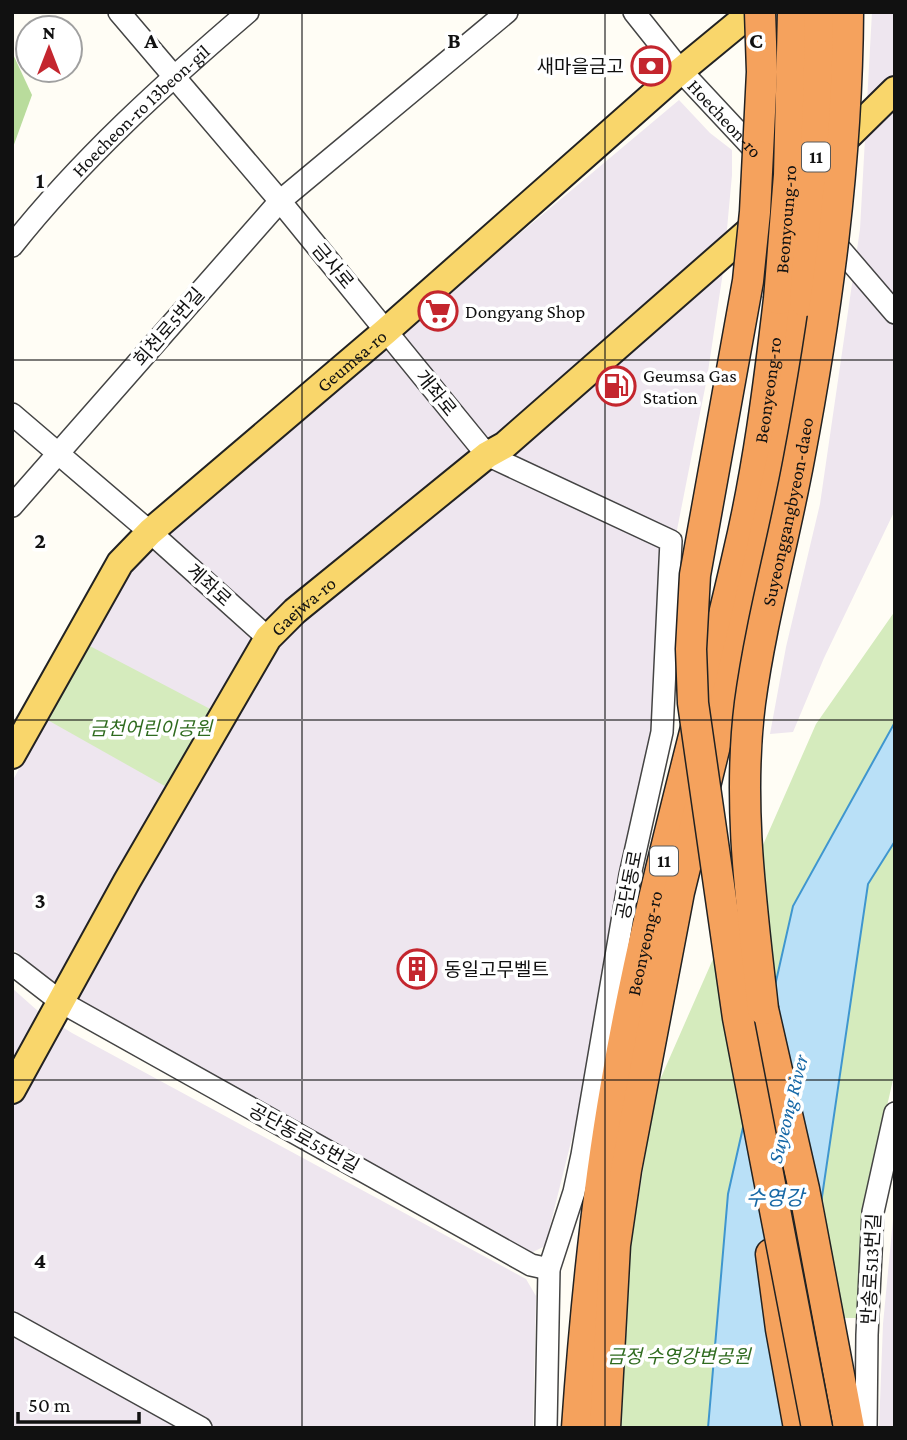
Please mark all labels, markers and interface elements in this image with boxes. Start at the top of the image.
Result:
north arrow [14,14,84,84]
text: N [43,22,56,43]
text: A [143,27,158,53]
text: B [447,27,461,53]
text: C [749,27,763,53]
street label: Hoecheon-ro 13beon-gil [67,40,213,181]
bank icon: 새마을금고 [630,45,672,87]
place label: 새마을금고 [537,56,624,77]
street label: Hoecheon-ro [684,75,767,162]
road number: 11 [802,142,830,172]
street label: Beonyoung-ro [771,165,800,274]
text: 1 [36,167,45,193]
street label: 금사로 [308,239,358,293]
street label: 회천로5번길 [129,284,209,370]
supermarket icon: Dongyang Shop [417,290,459,332]
place label: Dongyang Shop [465,301,585,322]
street label: Geumsa-ro [312,325,390,396]
street label: Beonyeong-ro [750,336,785,445]
fuel station icon: Geumsa Gas Station [595,365,637,407]
place label: Geumsa Gas Station [643,365,737,408]
street label: 개좌로 [411,366,461,420]
street label: Suyeonggangbyeon-daeo [757,416,817,608]
text: 2 [34,527,46,553]
street label: 계좌로 [182,560,236,610]
street label: Gaejwa-ro [266,572,340,640]
park label: 금천어린이공원 [90,718,214,739]
road number: 11 [650,846,678,876]
street label: 공단동로 [612,849,646,921]
text: 3 [34,887,46,913]
street label: Beonyeong-ro [622,889,666,997]
building icon: 동일고무벨트 [396,948,438,990]
place label: 동일고무벨트 [444,959,549,980]
water label: Suyeong River [763,1052,813,1166]
street label: 공단동로55번길 [245,1099,363,1177]
water label: 수영강 [746,1186,807,1210]
street label: 반송로513번길 [858,1213,884,1325]
text: 4 [34,1247,46,1273]
park label: 금정 수영강변공원 [607,1346,752,1367]
scale bar [18,1380,138,1424]
text: 50 m [28,1393,71,1417]

